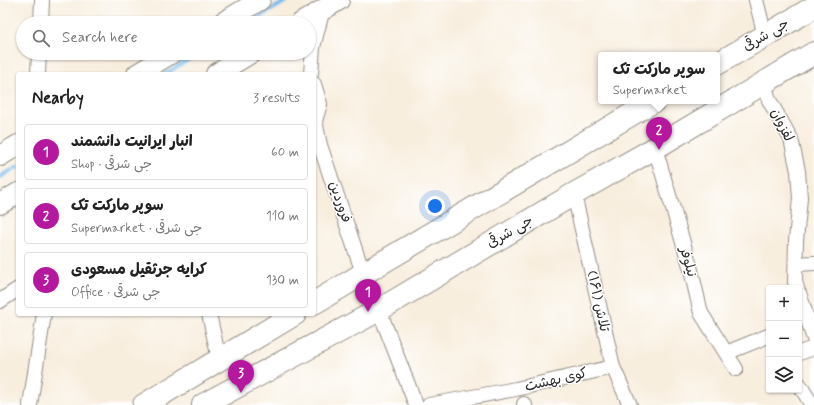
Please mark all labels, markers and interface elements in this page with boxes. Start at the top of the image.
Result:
street label: جی شرقی [740,15,792,55]
search box [16,16,316,60]
icon: search [30,27,52,49]
text: Search here [62,28,138,48]
popup [598,52,720,104]
text: سوپر مارکت تک [613,60,705,80]
text: Supermarket [613,82,687,99]
text: Nearby [32,87,84,109]
text: 3 results [253,90,300,107]
street label: لفزوان [766,105,798,145]
pin: 2 [646,117,672,150]
text: انبار ایرانیت دانشمند [71,132,193,152]
text: 1 [43,144,49,161]
text: 60 m [271,144,299,161]
text: Shop · جی شرقی [71,156,152,173]
street label: فروردین [325,179,355,225]
text: سوپر مارکت تک [71,196,164,216]
your location [425,196,445,216]
text: 2 [43,208,49,225]
text: 110 m [266,208,299,225]
street label: جی شرقی [484,212,536,252]
text: Supermarket · جی شرقی [71,220,202,237]
street label: نیلوفر [675,244,701,279]
text: کرایه جرثقیل مسعودی [71,260,207,280]
street label: تلاش (۱۶۱) [583,269,613,334]
text: 3 [43,272,49,289]
text: 130 m [266,272,299,289]
pin: 1 [355,279,381,312]
text: Office · جی شرقی [71,284,160,301]
map controls [766,285,802,393]
button: + [766,285,802,321]
button: − [766,321,802,357]
button: layers [766,357,802,393]
pin: 3 [228,360,254,393]
street label: کوی بهشت [523,364,589,396]

